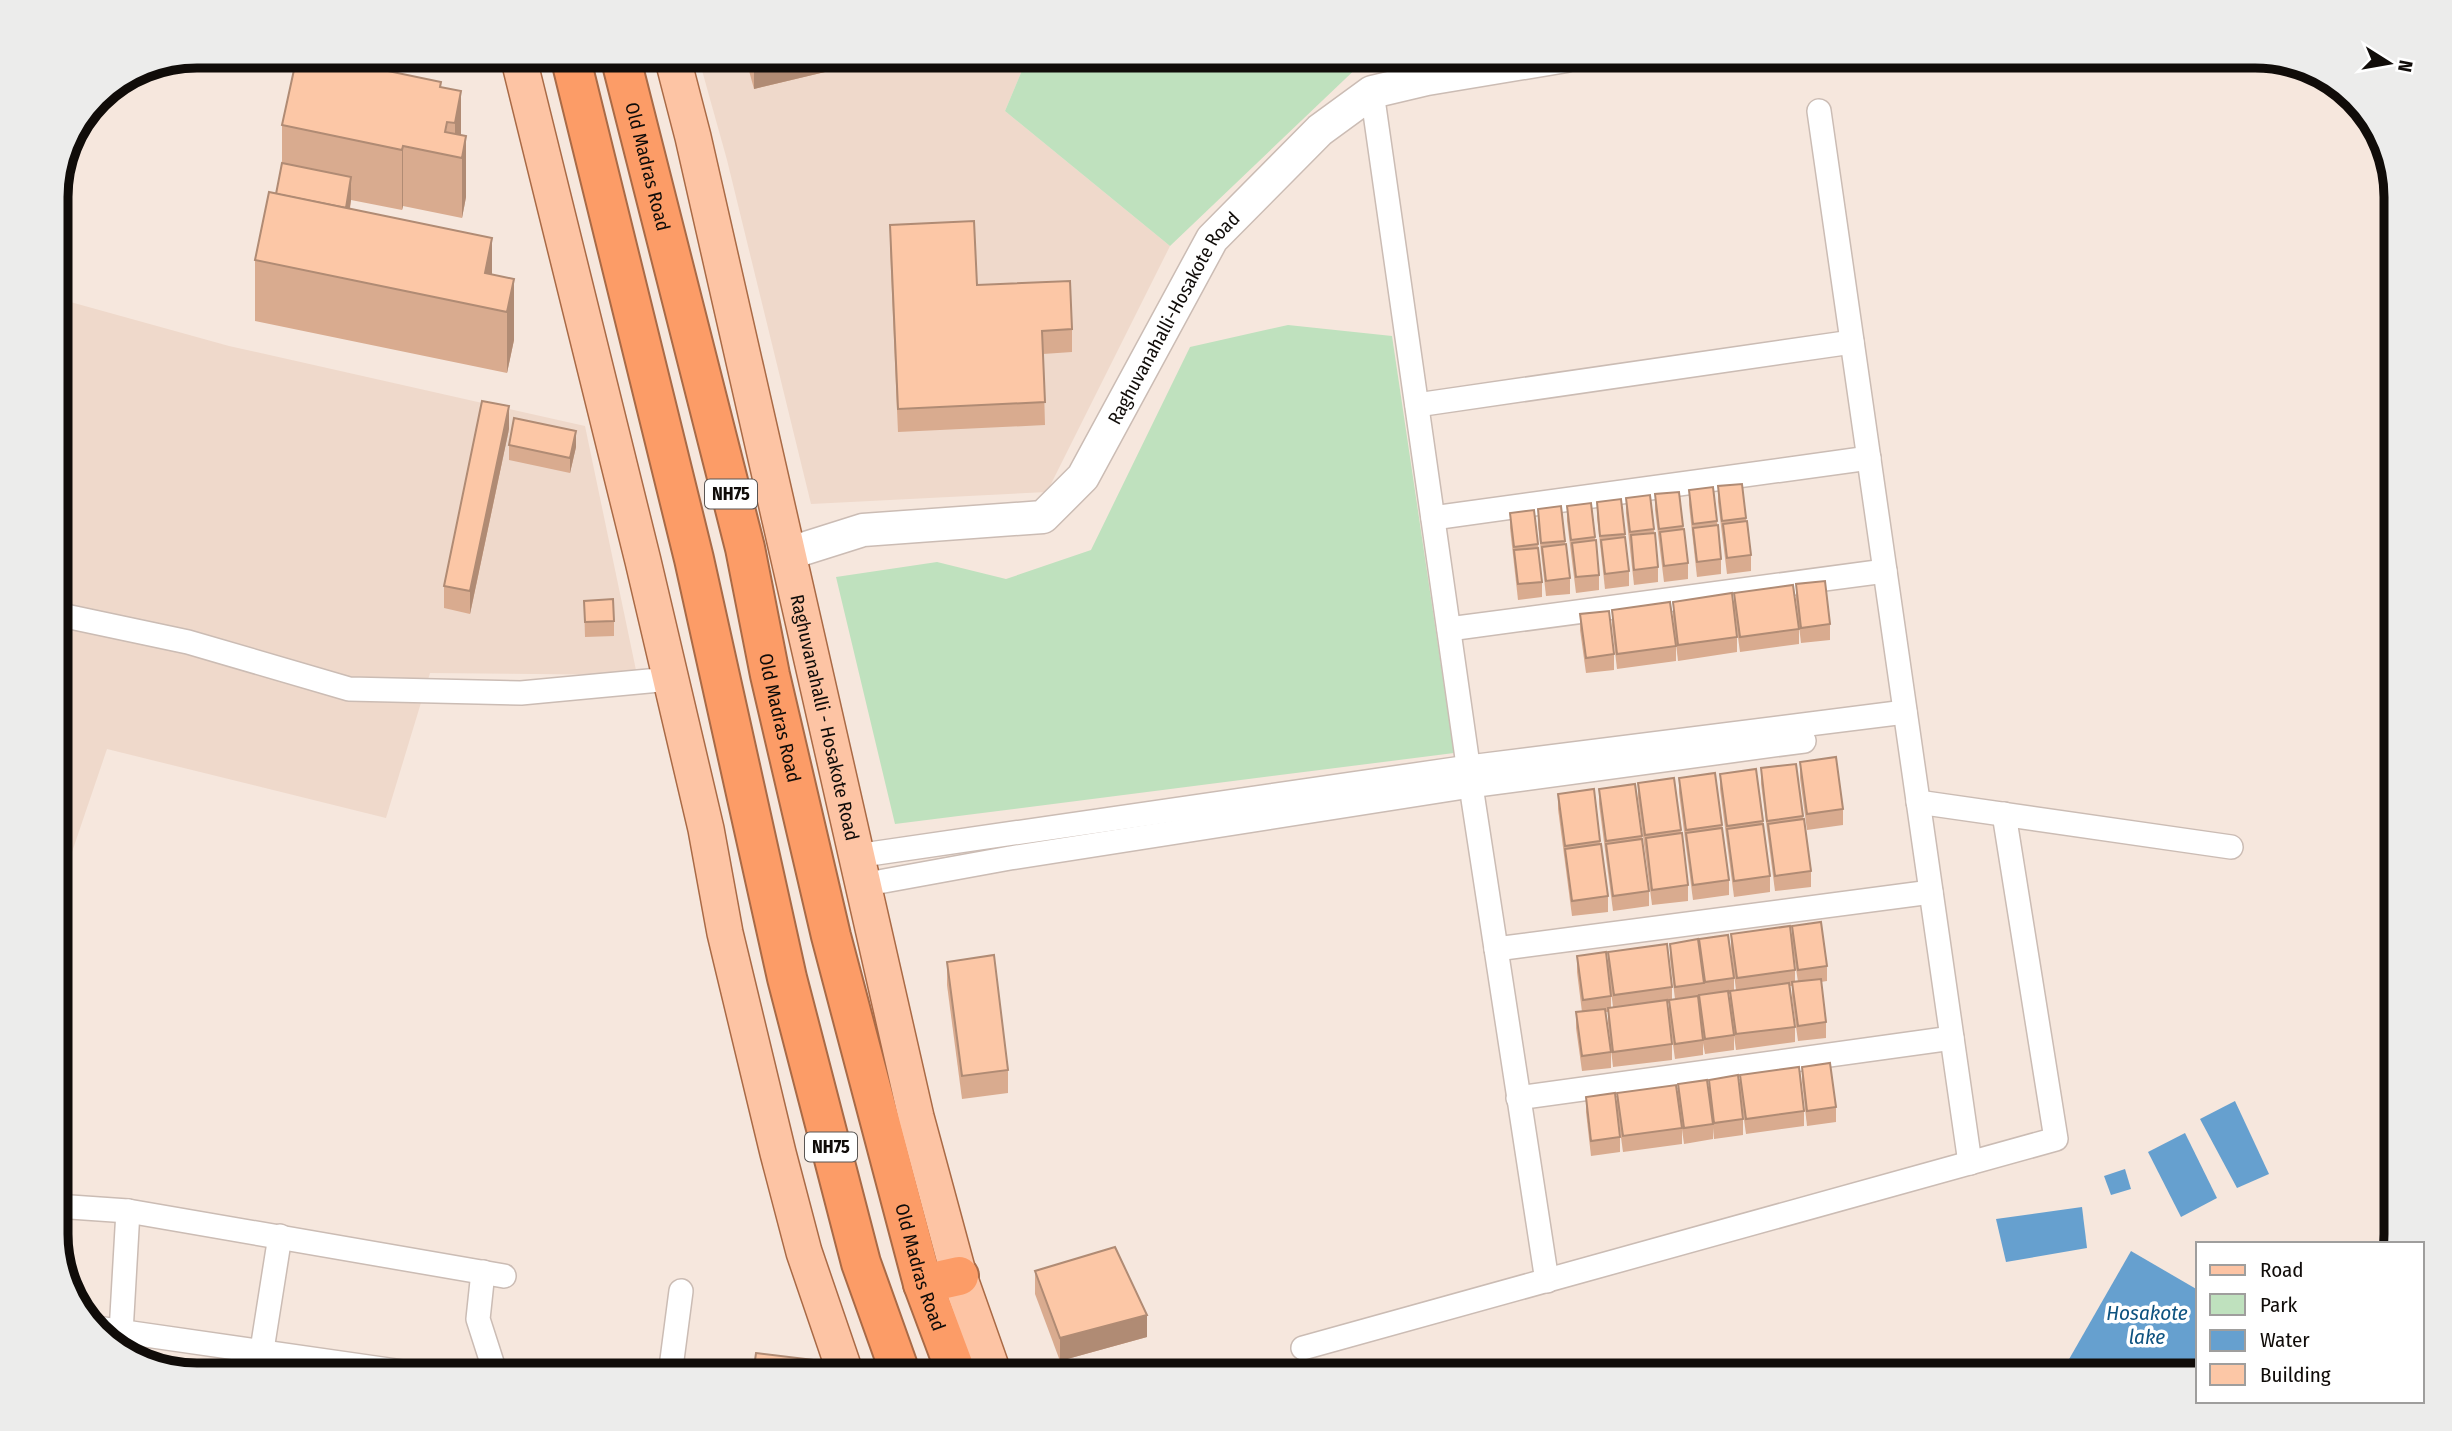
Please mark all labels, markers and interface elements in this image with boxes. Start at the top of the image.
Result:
north arrow [2354,28,2424,98]
text: N [2393,58,2418,74]
street label: Old Madras Road [621,100,675,233]
street label: Raghuvanahalli-Hosakote Road [1102,207,1244,428]
road number: NH75 [705,480,757,508]
street label: Raghuvanahalli - Hosakote Road [786,592,864,843]
street label: Old Madras Road [754,651,806,785]
road number: NH75 [805,1132,857,1162]
street label: Old Madras Road [891,1201,951,1334]
legend [2196,1242,2424,1403]
text: Road [2260,1257,2304,1283]
text: Park [2260,1292,2298,1318]
water label: Hosakote lake [2106,1300,2188,1350]
text: Water [2260,1327,2310,1353]
text: Building [2260,1362,2331,1388]

